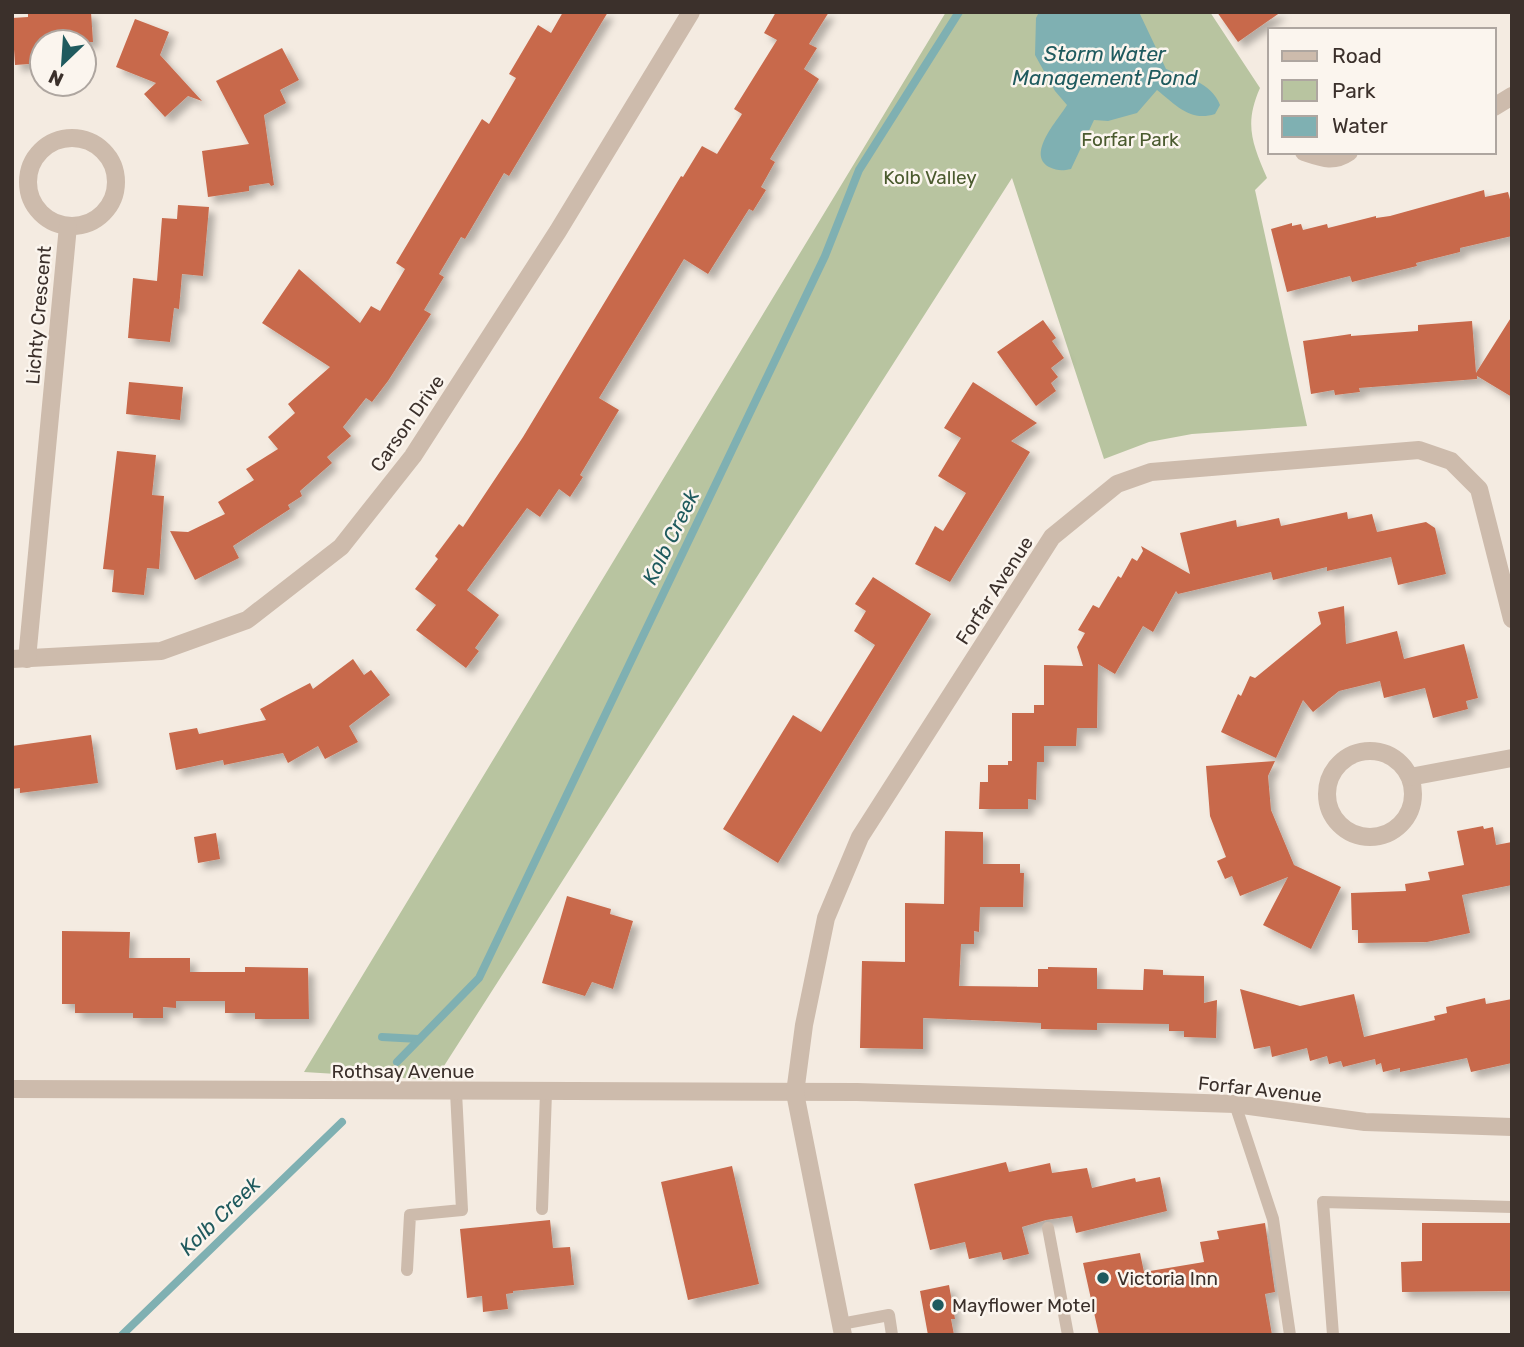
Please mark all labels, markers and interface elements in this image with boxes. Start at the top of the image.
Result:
north arrow [28,28,98,98]
legend [1268,28,1496,154]
water label: Storm Water Management Pond [1012,41,1198,90]
text: Road [1332,43,1382,68]
text: N [45,65,67,91]
text: Park [1332,78,1376,103]
text: Water [1332,113,1388,138]
park label: Forfar Park [1081,128,1179,151]
park label: Kolb Valley [883,166,977,189]
street label: Lichty Crescent [21,244,56,385]
street label: Carson Drive [366,370,449,476]
water label: Kolb Creek [637,484,705,588]
street label: Forfar Avenue [951,532,1038,649]
street label: Rothsay Avenue [332,1060,474,1083]
street label: Forfar Avenue [1197,1072,1323,1107]
water label: Kolb Creek [174,1170,266,1260]
place label: Victoria Inn [1117,1267,1218,1290]
marker: Victoria Inn [1095,1270,1111,1286]
place label: Mayflower Motel [952,1294,1096,1317]
marker: Mayflower Motel [930,1297,946,1313]

